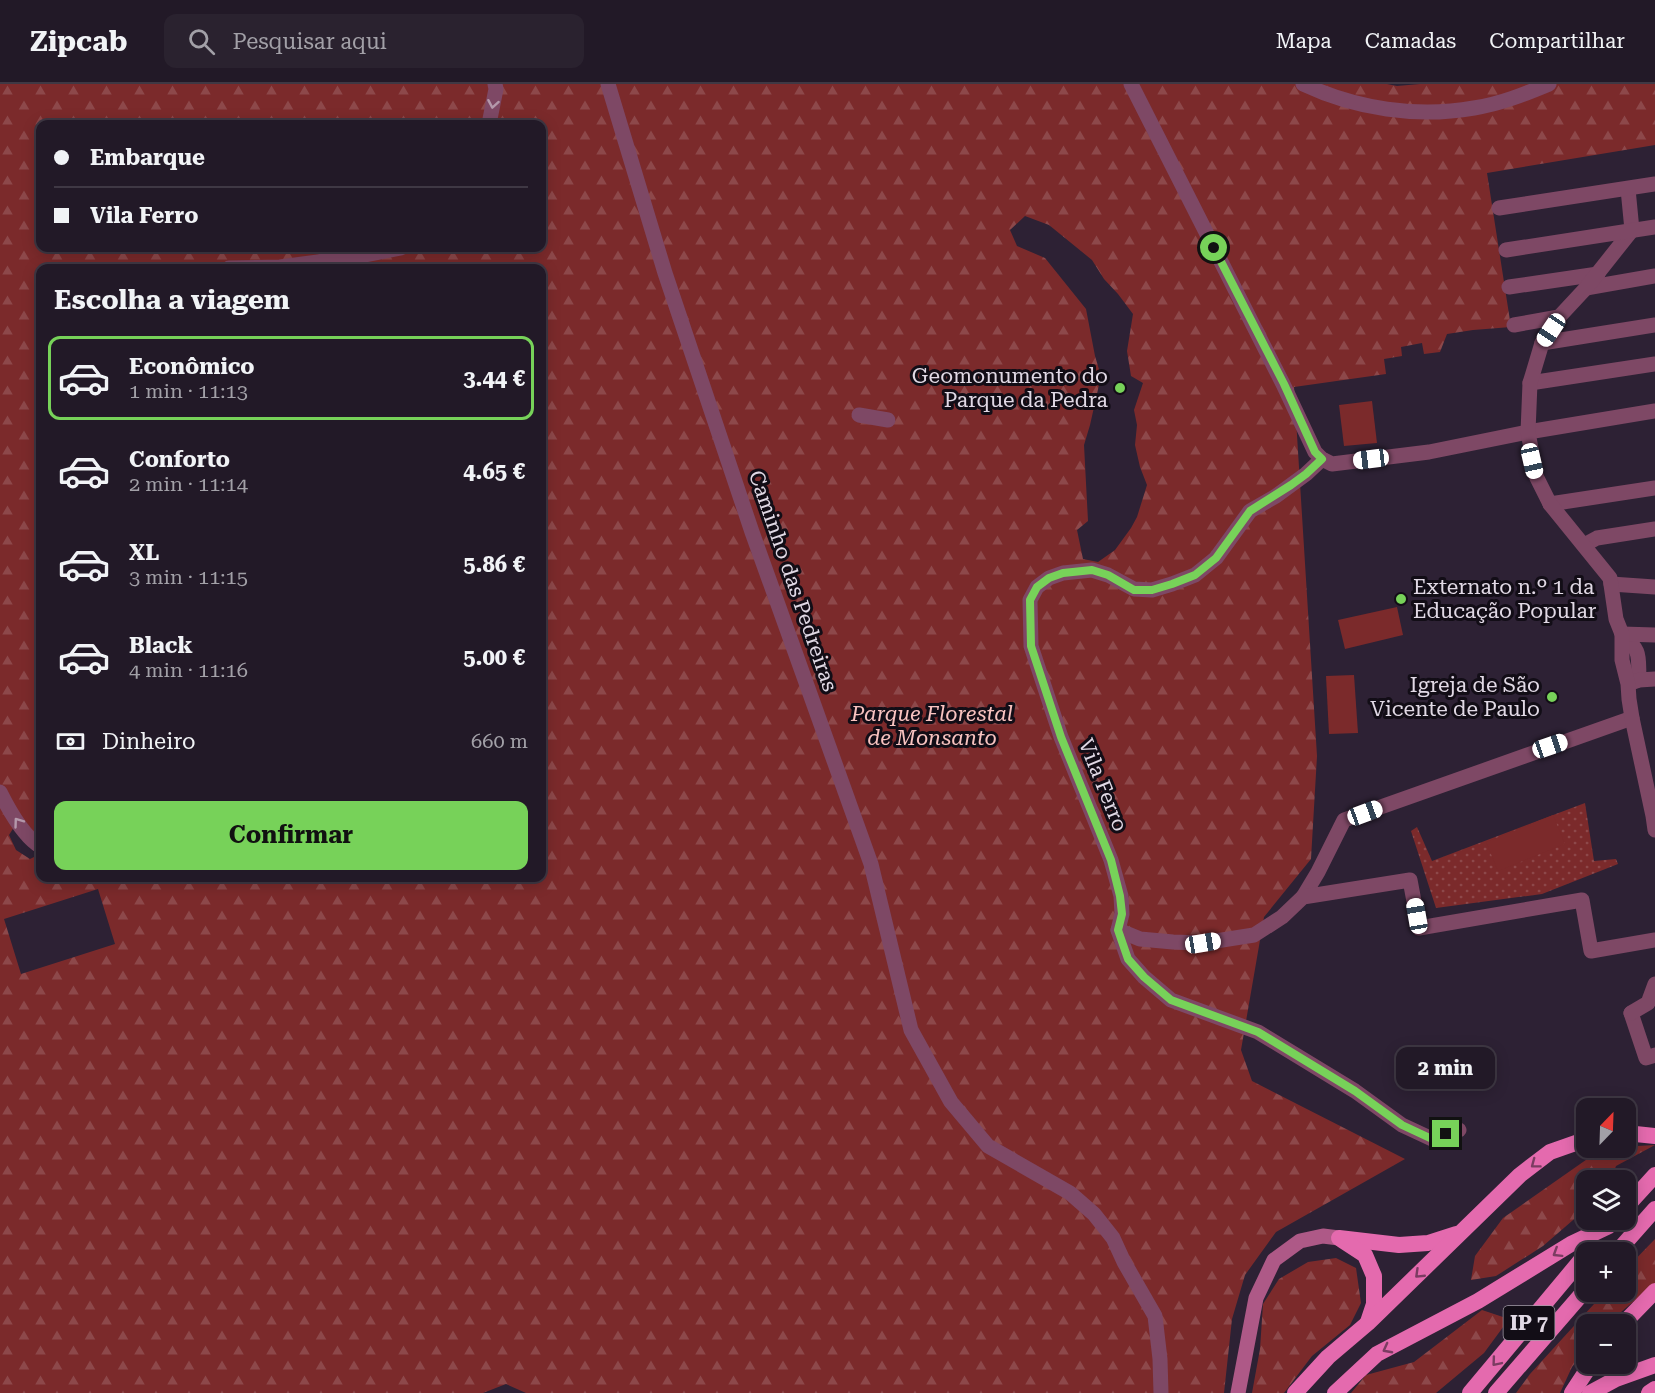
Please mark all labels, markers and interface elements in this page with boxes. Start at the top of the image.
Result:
search box [164,14,584,68]
text: Zipcab [30,25,128,58]
icon: search [185,25,218,58]
text: Pesquisar aqui [233,29,387,54]
text: Mapa [1276,29,1332,53]
text: Camadas [1365,29,1456,53]
text: Compartilhar [1489,29,1625,53]
one-way arrow [487,99,500,109]
text: Embarque [90,145,205,170]
text: Vila Ferro [90,203,198,228]
route start [1200,234,1227,261]
text: Escolha a viagem [54,284,290,316]
car [1533,310,1569,350]
icon: car [57,351,111,405]
text: Econômico [129,354,255,379]
place label: Geomonumento do Parque da Pedra [912,364,1109,412]
text: 3.44 € [463,366,525,391]
text: 1 min · 11:13 [129,379,248,403]
marker: Geomonumento do Parque da Pedra [1113,381,1127,395]
car [1519,441,1545,481]
icon: car [57,444,111,498]
text: Conforto [129,447,230,472]
car [1352,448,1390,470]
text: 4.65 € [463,459,525,484]
street label: Caminho das Pedreiras [744,467,842,695]
text: 2 min · 11:14 [129,472,248,496]
icon: car [57,537,111,591]
text: XL [129,540,159,565]
text: 5.86 € [463,552,525,577]
text: 3 min · 11:15 [129,565,248,589]
place label: Externato n.º 1 da Educação Popular [1413,575,1597,623]
marker: Externato n.º 1 da Educação Popular [1394,592,1408,606]
icon: car [57,630,111,684]
text: Black [129,633,193,658]
text: 5.00 € [463,645,525,670]
text: 4 min · 11:16 [129,658,248,682]
place label: Igreja de São Vicente de Paulo [1370,673,1540,721]
marker: Igreja de São Vicente de Paulo [1545,690,1559,704]
park label: Parque Florestal de Monsanto [850,702,1013,750]
icon: cash [54,725,87,758]
text: Dinheiro [102,729,196,754]
text: 660 m [471,729,528,753]
car [1530,732,1570,760]
street label: Vila Ferro [1074,735,1132,835]
car [1345,798,1385,828]
button: Confirmar [54,801,528,870]
one-way arrow [14,817,25,828]
car [1405,897,1429,935]
car [1184,931,1222,955]
callout: 2 min [1396,1047,1496,1089]
text: 2 min [1418,1056,1473,1080]
north arrow [1576,1098,1636,1158]
map controls [1576,1098,1636,1374]
route end [1432,1120,1459,1147]
one-way arrow [1530,1156,1541,1167]
button: layers [1576,1170,1636,1230]
button: + [1576,1242,1636,1302]
one-way arrow [1553,1245,1563,1257]
one-way arrow [1415,1266,1426,1277]
road number: IP 7 [1504,1306,1555,1340]
button: − [1576,1314,1636,1374]
one-way arrow [1383,1341,1394,1353]
one-way arrow [1492,1355,1503,1366]

